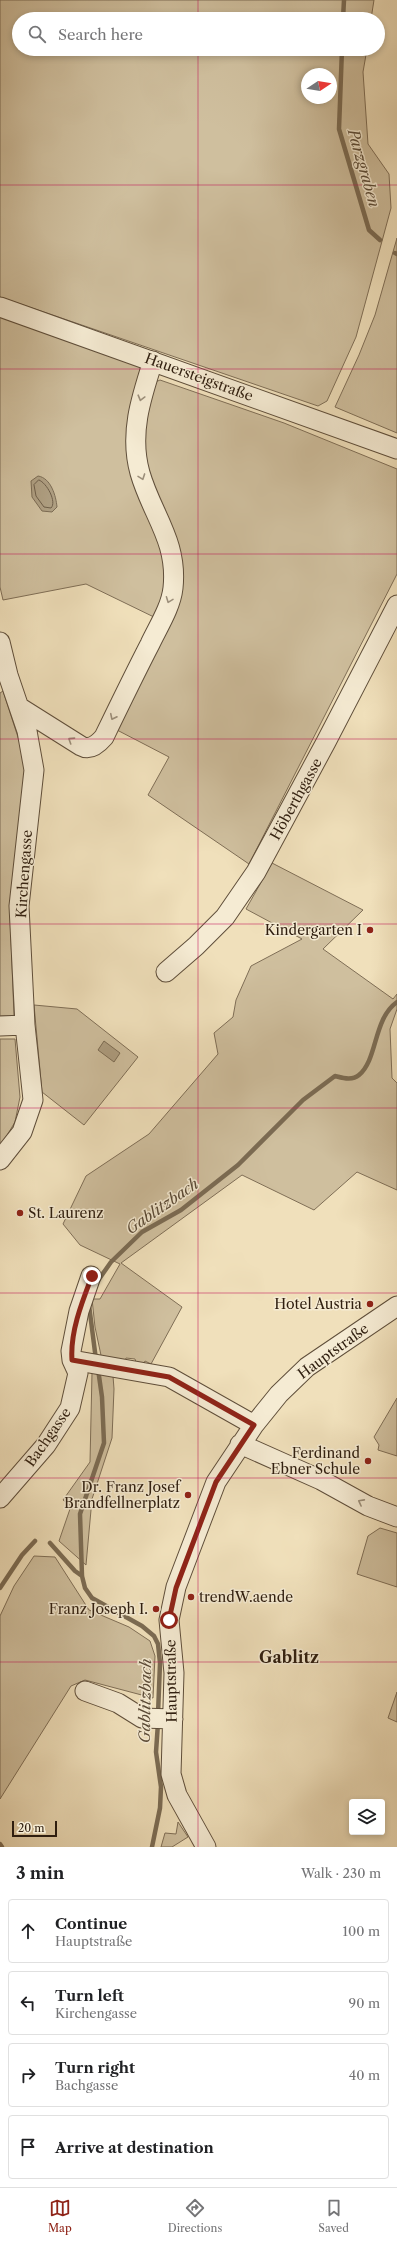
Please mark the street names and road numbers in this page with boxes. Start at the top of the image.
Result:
street label: Hauersteigstraße [142,349,256,405]
street label: Höberthgasse [266,755,326,843]
street label: Kirchengasse [12,829,36,919]
street label: Hauptstraße [294,1319,372,1383]
street label: Bachgasse [21,1404,75,1470]
street label: Hauptstraße [161,1639,181,1723]

